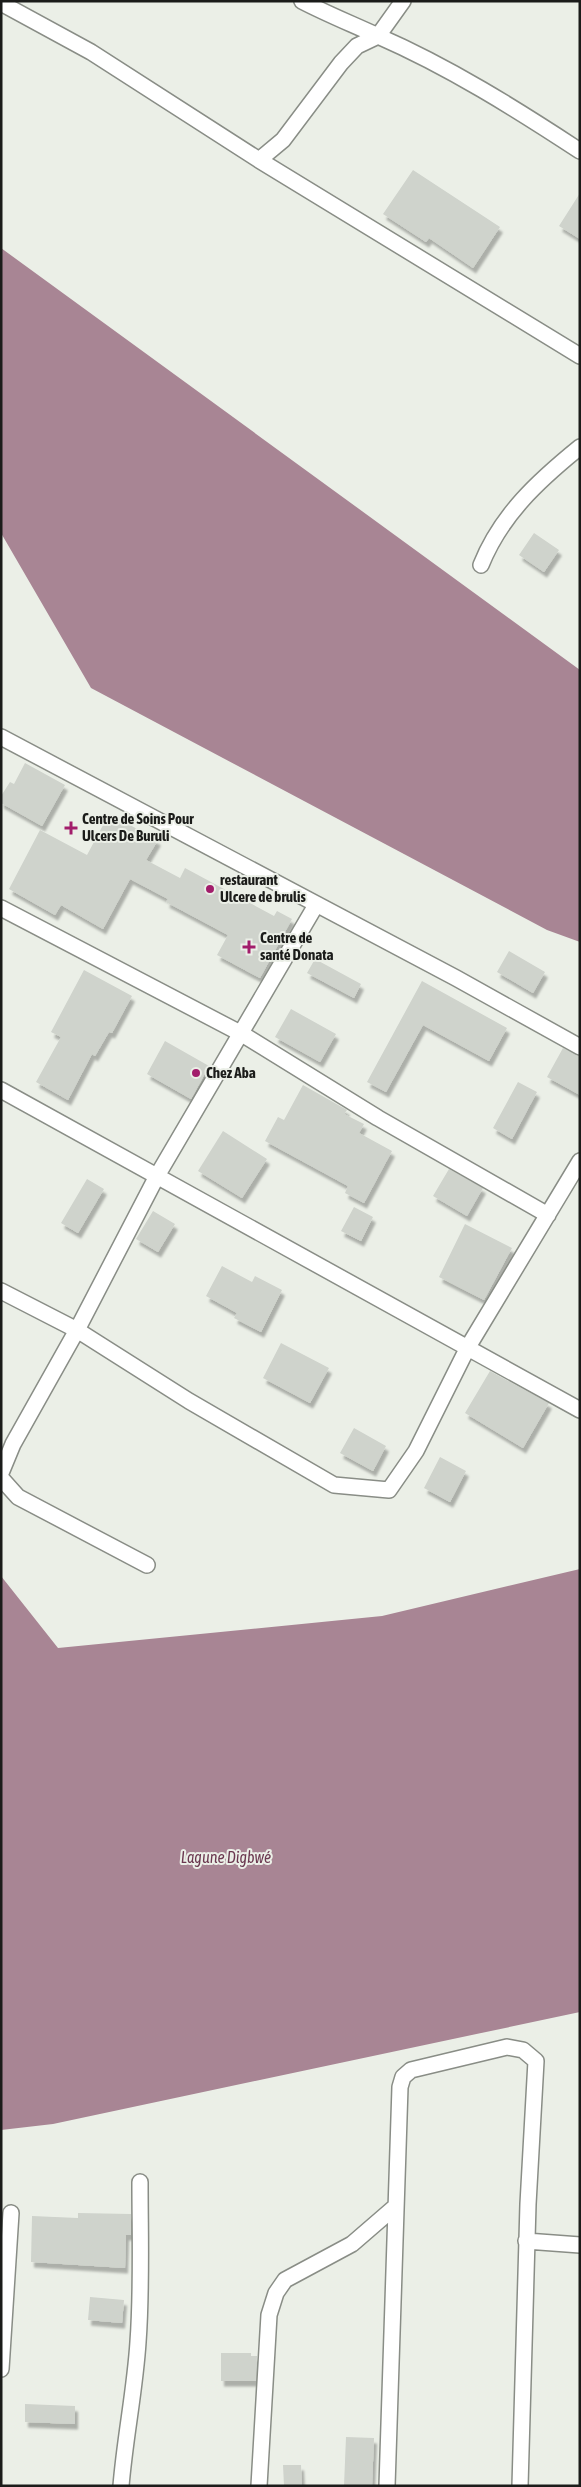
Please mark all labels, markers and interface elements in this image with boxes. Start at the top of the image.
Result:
place label: Centre de Soins Pour Ulcers De Buruli [82,810,194,844]
marker: Centre de Soins Pour Ulcers De Buruli [64,821,78,835]
place label: restaurant Ulcere de brulis [220,871,307,905]
marker: restaurant Ulcere de brulis [204,883,216,895]
place label: Centre de santé Donata [260,929,334,963]
marker: Centre de santé Donata [242,940,256,954]
place label: Chez Aba [206,1064,256,1081]
marker: Chez Aba [190,1067,202,1079]
water label: Lagune Digbwé [181,1848,271,1867]

